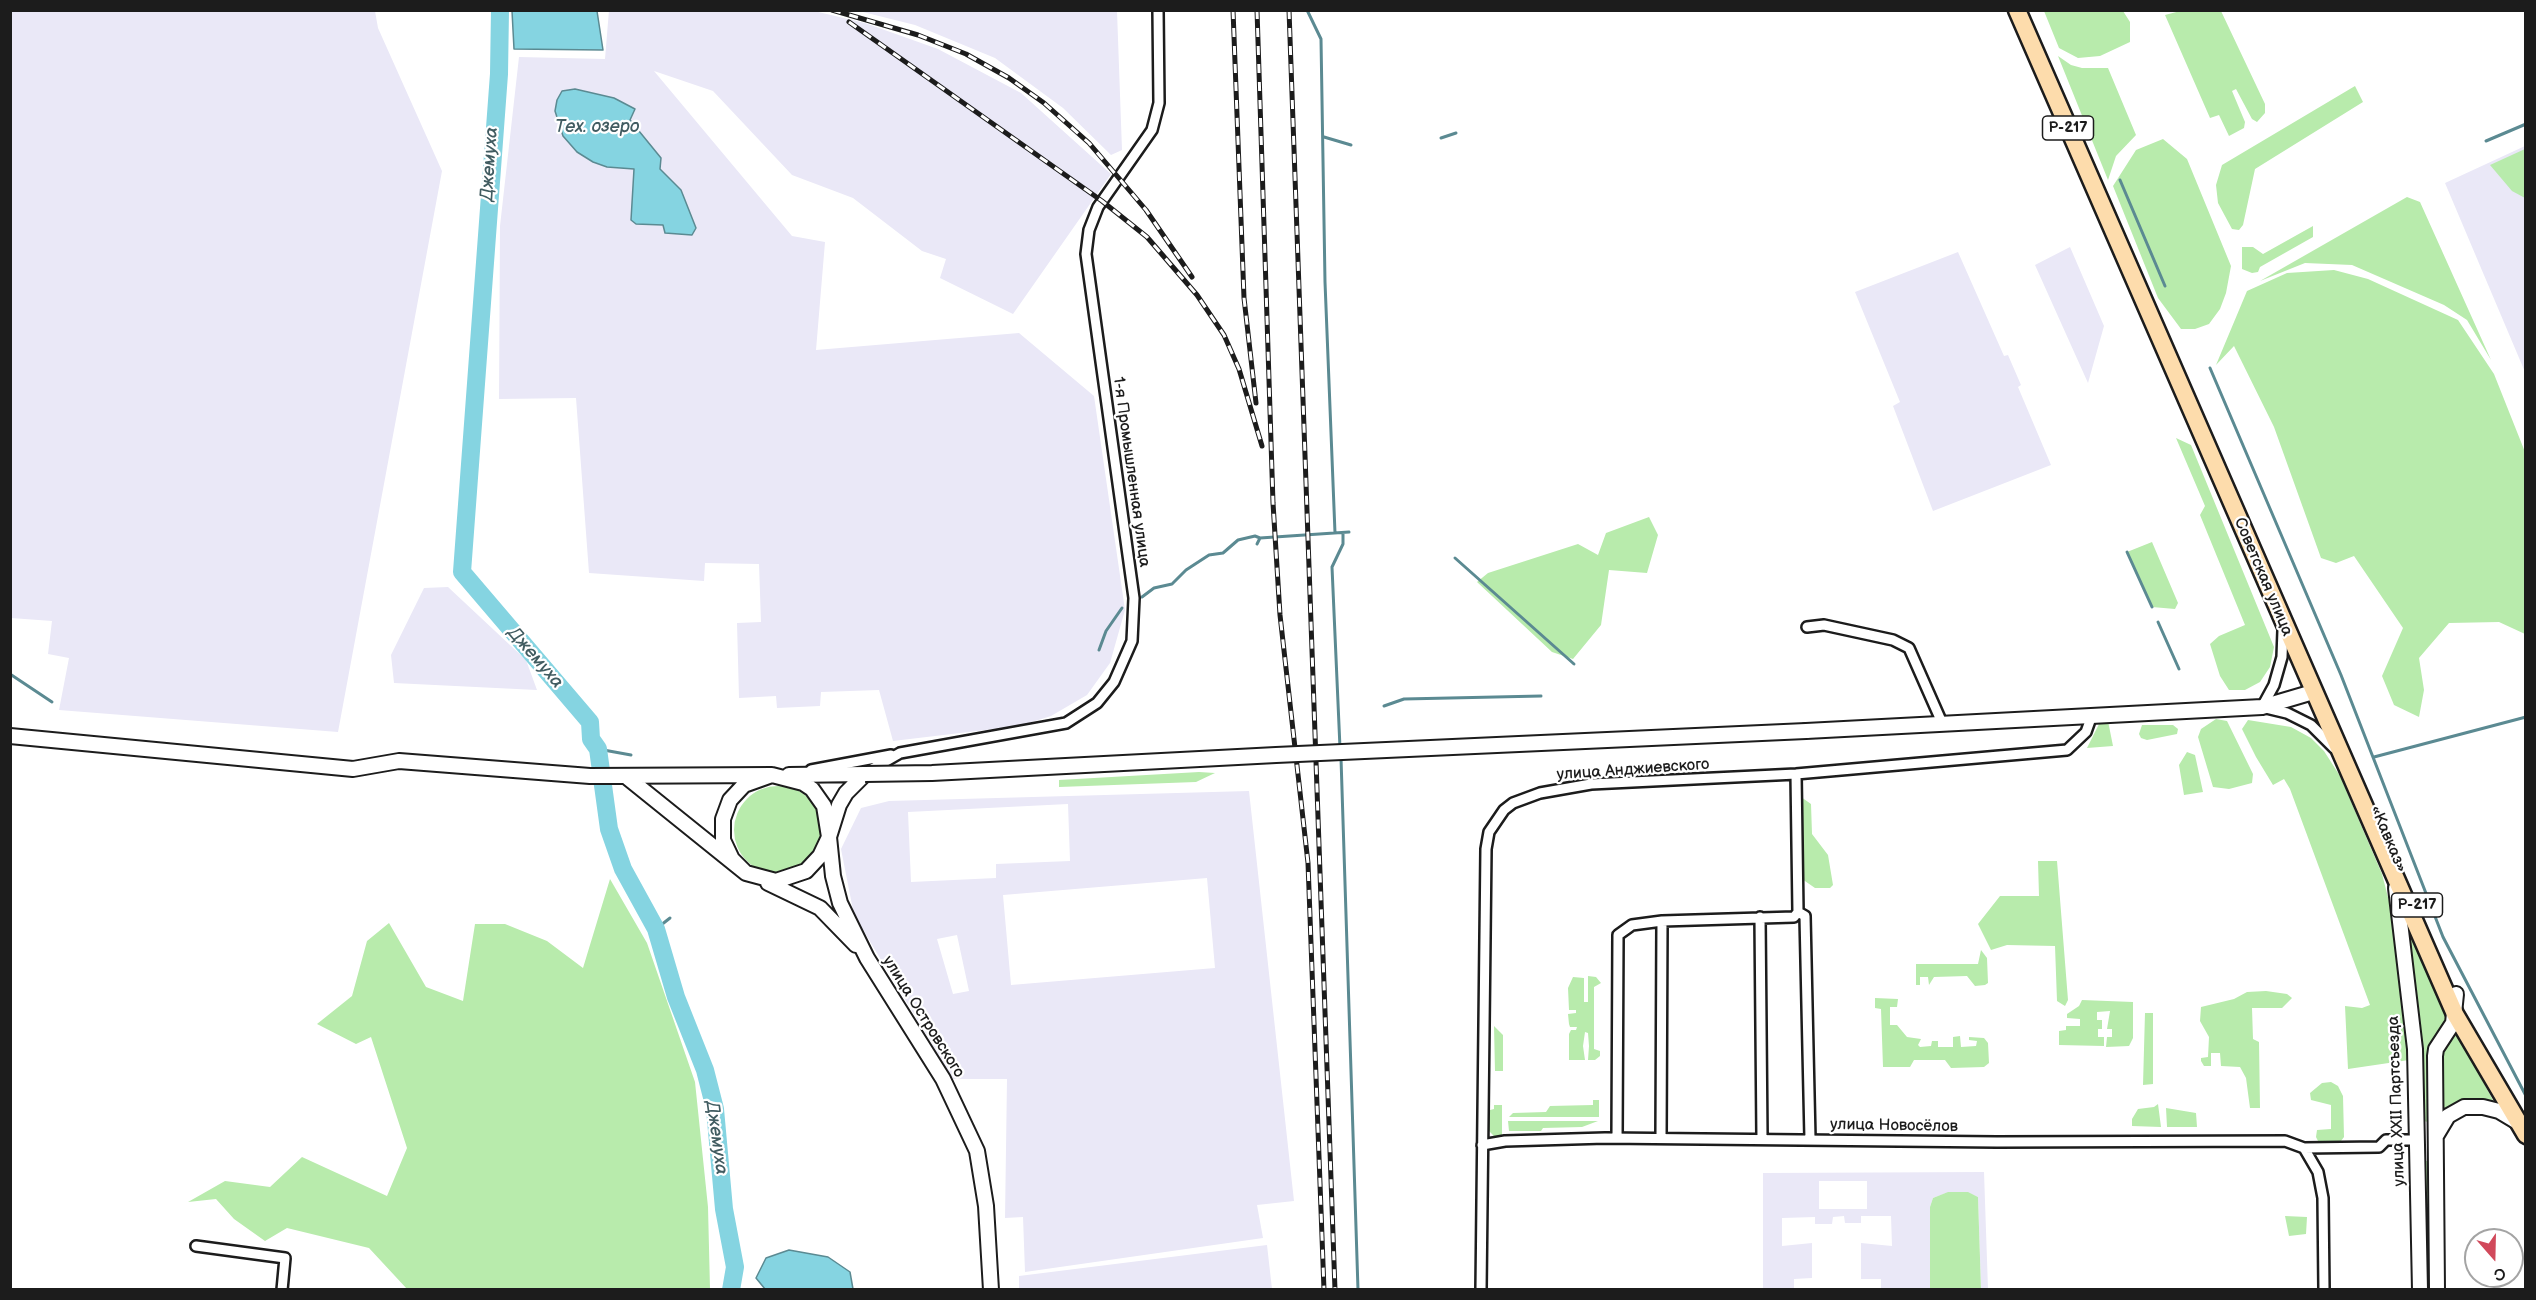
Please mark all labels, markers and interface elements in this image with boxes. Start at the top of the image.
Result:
water label: Тех. озеро [555,116,639,138]
road number: Р-217 [2042,116,2094,140]
water label: Джемуха [477,126,503,202]
street label: 1-я Промышленная улица [1108,376,1154,568]
street label: Советская улица [2229,515,2297,639]
water label: Джемуха [502,623,568,693]
street label: улица Анджиевского [1556,755,1710,785]
street label: «Кавказ» [2365,803,2411,875]
road number: Р-217 [2392,893,2442,917]
street label: улица Островского [878,953,968,1081]
street label: улица XXII Партсъезда [2384,1015,2410,1187]
water label: Джемуха [700,1100,732,1176]
street label: улица Новосёлов [1830,1115,1958,1137]
north arrow [2464,1228,2524,1288]
text: С [2491,1263,2508,1284]

